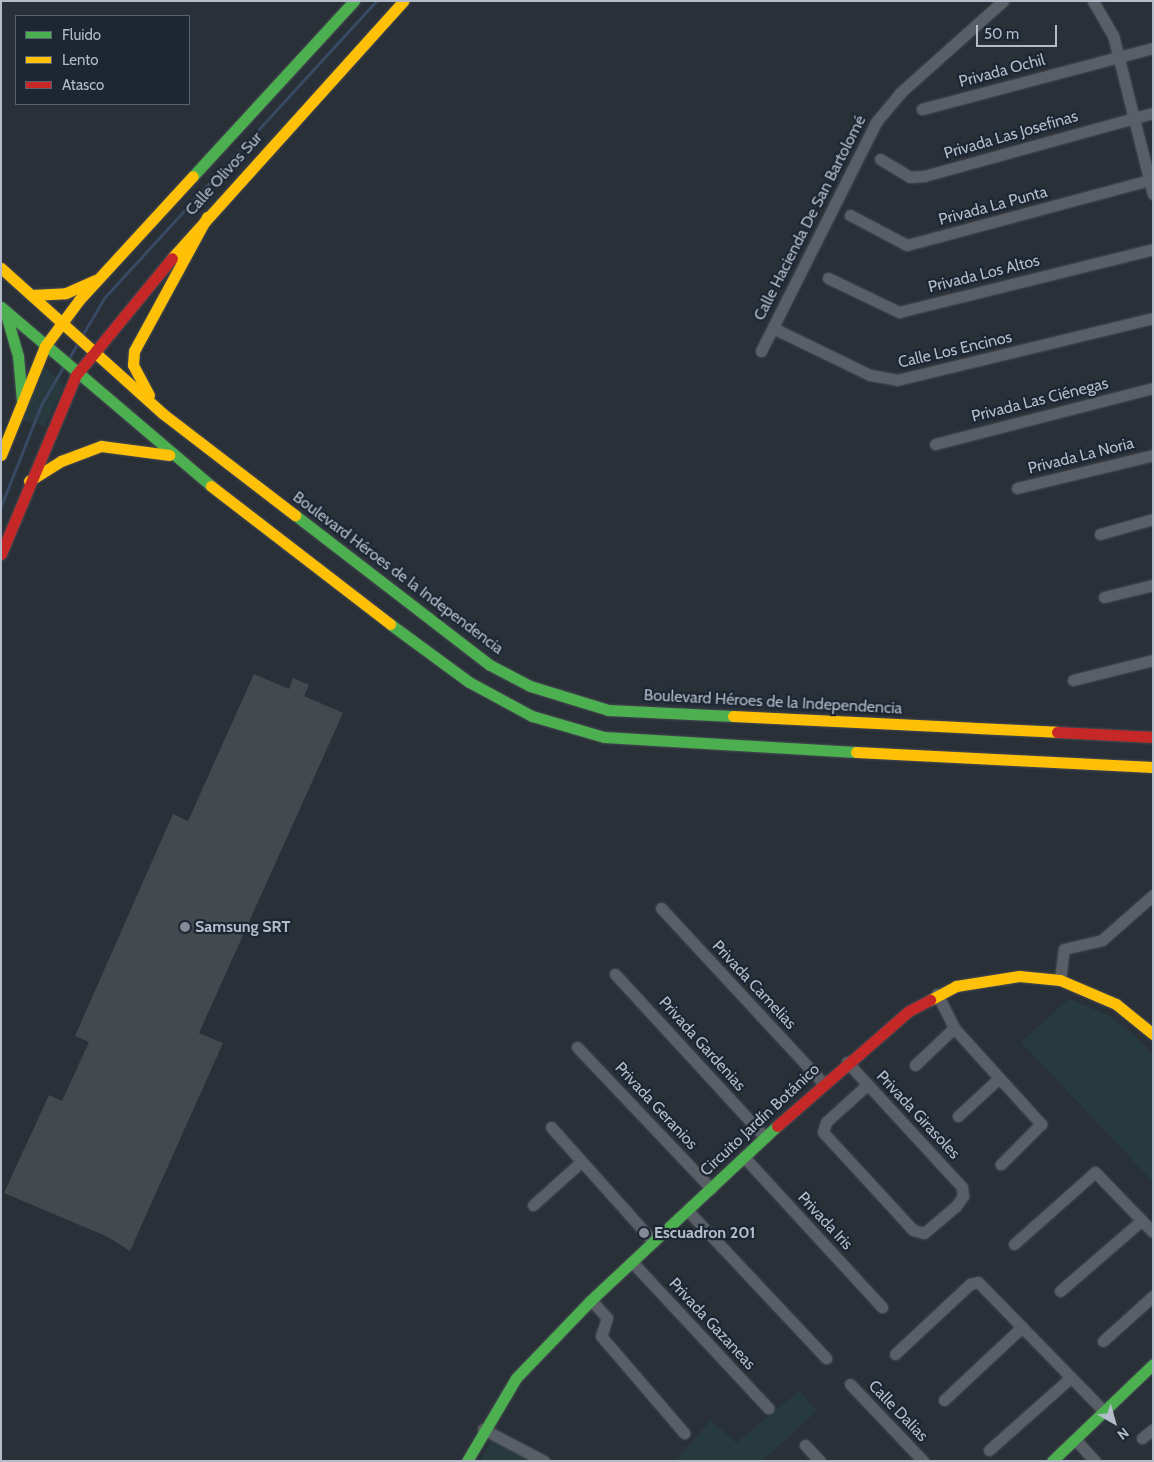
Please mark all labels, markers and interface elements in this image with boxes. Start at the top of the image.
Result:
legend [15,15,190,105]
scale bar [979,15,1060,47]
text: 50 m [984,25,1019,43]
text: Fluido [62,26,101,44]
street label: Privada Ochil [957,50,1047,92]
text: Lento [62,51,99,69]
text: Atasco [62,76,104,94]
street label: Privada Las Josefinas [942,107,1080,163]
street label: Calle Hacienda De San Bartolomé [750,112,870,324]
street label: Calle Olivos Sur [182,128,266,220]
street label: Privada La Punta [937,182,1049,230]
street label: Privada Los Altos [926,251,1042,297]
street label: Calle Los Encinos [896,328,1014,372]
street label: Privada Las Ciénegas [970,374,1110,426]
street label: Privada La Noria [1026,434,1136,478]
street label: Boulevard Héroes de la Independencia [289,487,507,659]
street label: Boulevard Héroes de la Independencia [643,686,903,718]
place label: Samsung SRT [195,917,290,937]
marker: Samsung SRT [179,921,191,933]
street label: Privada Camelias [708,937,800,1033]
street label: Privada Gardenias [655,993,749,1095]
street label: Privada Geranios [611,1058,701,1154]
street label: Circuito Jardín Botánico [696,1060,824,1180]
street label: Privada Girasoles [872,1067,964,1163]
street label: Privada Iris [793,1188,857,1254]
place label: Escuadron 201 [654,1223,755,1243]
marker: Escuadron 201 [638,1227,650,1239]
street label: Privada Gazaneas [665,1274,759,1374]
street label: Calle Dalias [864,1376,932,1446]
north arrow [1089,1397,1139,1447]
text: N [1114,1424,1133,1444]

